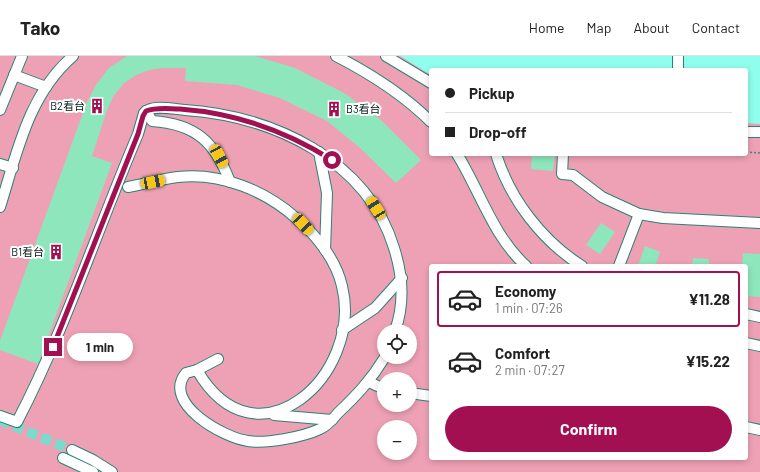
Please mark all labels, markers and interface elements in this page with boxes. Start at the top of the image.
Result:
text: Tako [20,16,60,39]
text: Home [529,19,565,36]
text: Map [587,19,611,36]
text: About [633,19,670,36]
text: Contact [692,19,740,36]
text: Pickup [469,84,515,102]
building icon: B2看台 [88,97,106,115]
place label: B2看台 [50,99,85,112]
building icon: B3看台 [325,100,343,118]
place label: B3看台 [346,102,381,115]
text: Drop-off [469,123,527,141]
car [208,143,230,169]
route start [323,151,341,169]
car [140,174,166,190]
car [365,195,387,221]
car [290,211,316,237]
building icon: B1看台 [47,243,65,261]
place label: B1看台 [11,245,44,258]
icon: car [447,281,483,317]
text: Economy [495,282,556,300]
text: ¥11.28 [688,290,730,308]
text: 1 min · 07:26 [495,300,563,316]
map controls [377,324,417,460]
button: locate [377,324,417,364]
callout: 1 min [67,333,133,361]
route end [44,338,62,356]
text: 1 min [86,339,114,355]
icon: car [447,343,483,379]
text: Comfort [495,344,550,362]
text: ¥15.22 [685,352,730,370]
text: 2 min · 07:27 [495,362,565,378]
button: + [377,372,417,412]
button: Confirm [445,406,732,452]
button: − [377,420,417,460]

